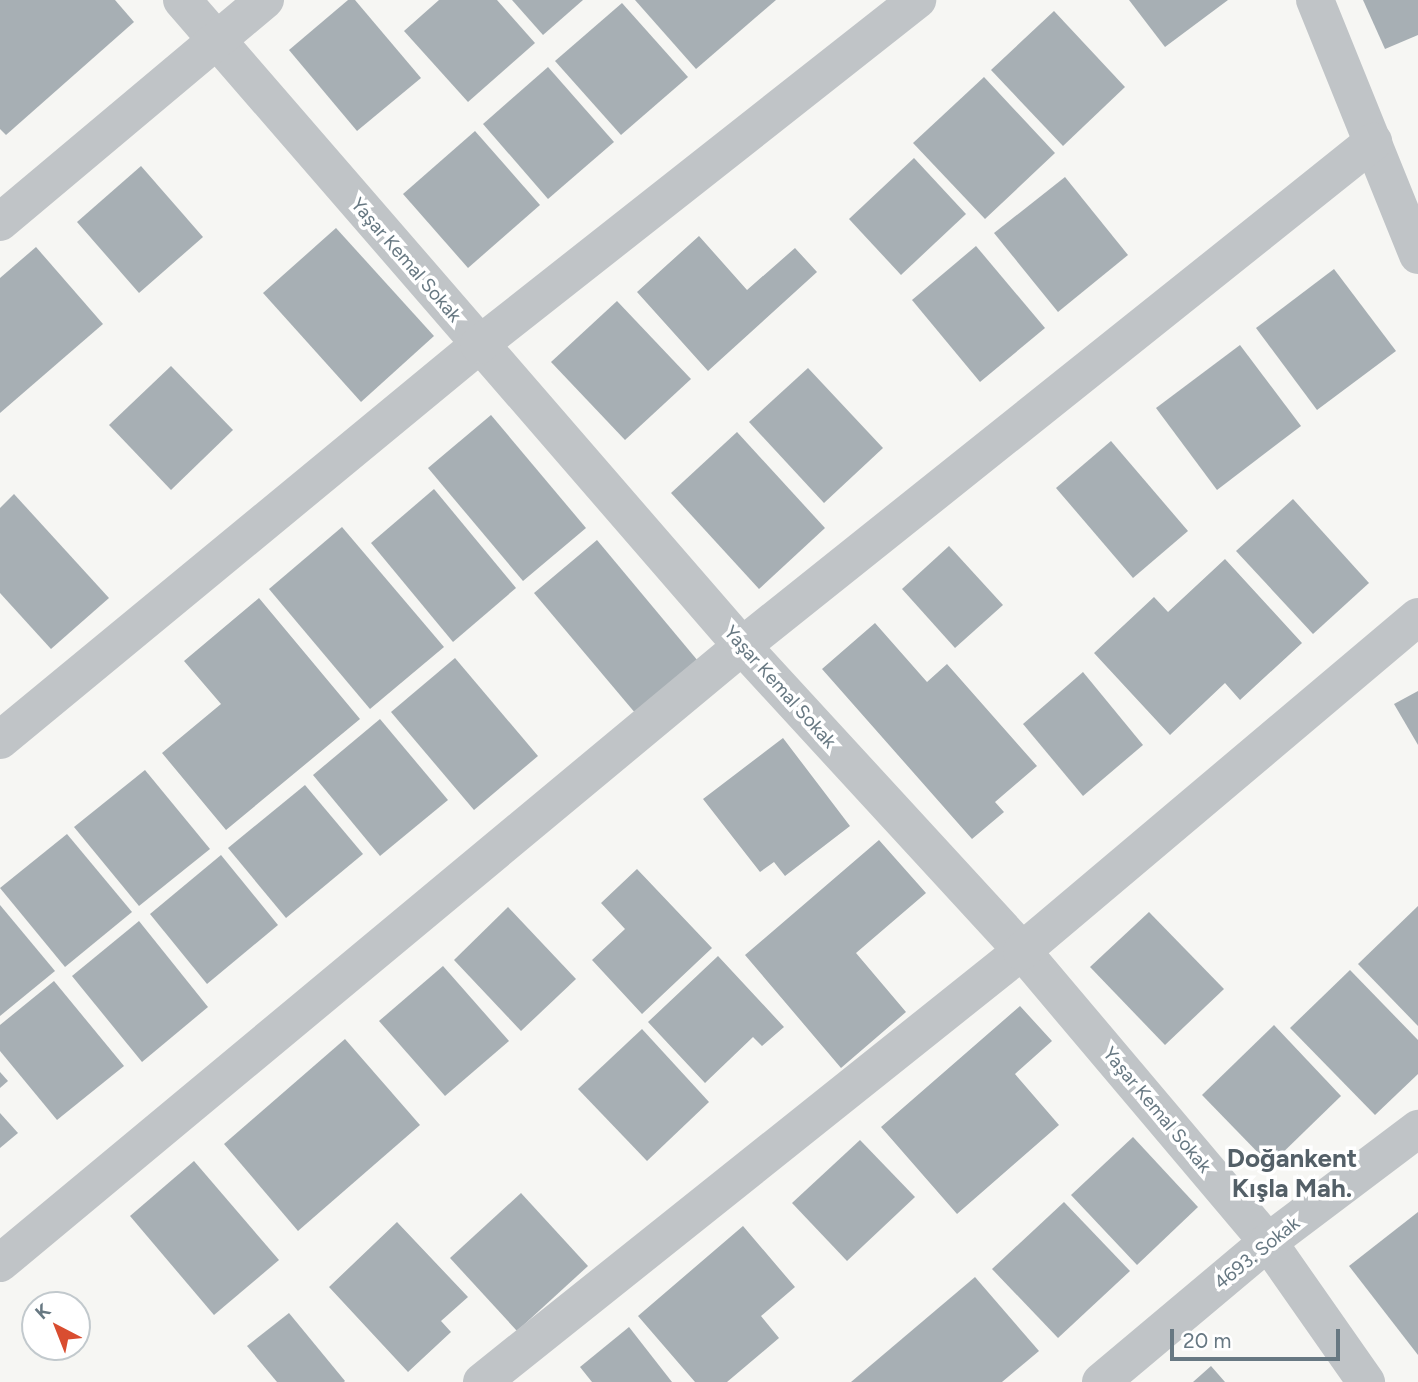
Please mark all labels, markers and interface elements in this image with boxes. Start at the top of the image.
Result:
street label: Yaşar Kemal Sokak [346,193,466,327]
street label: Yaşar Kemal Sokak [719,621,841,753]
street label: Yaşar Kemal Sokak [1098,1043,1216,1177]
district label: Doğankent Kışla Mah. [1227,1143,1357,1204]
street label: 4693. Sokak [1210,1212,1304,1294]
north arrow [21,1291,91,1361]
text: K [31,1299,55,1324]
scale bar [1173,1316,1343,1360]
text: 20 m [1183,1328,1231,1353]

